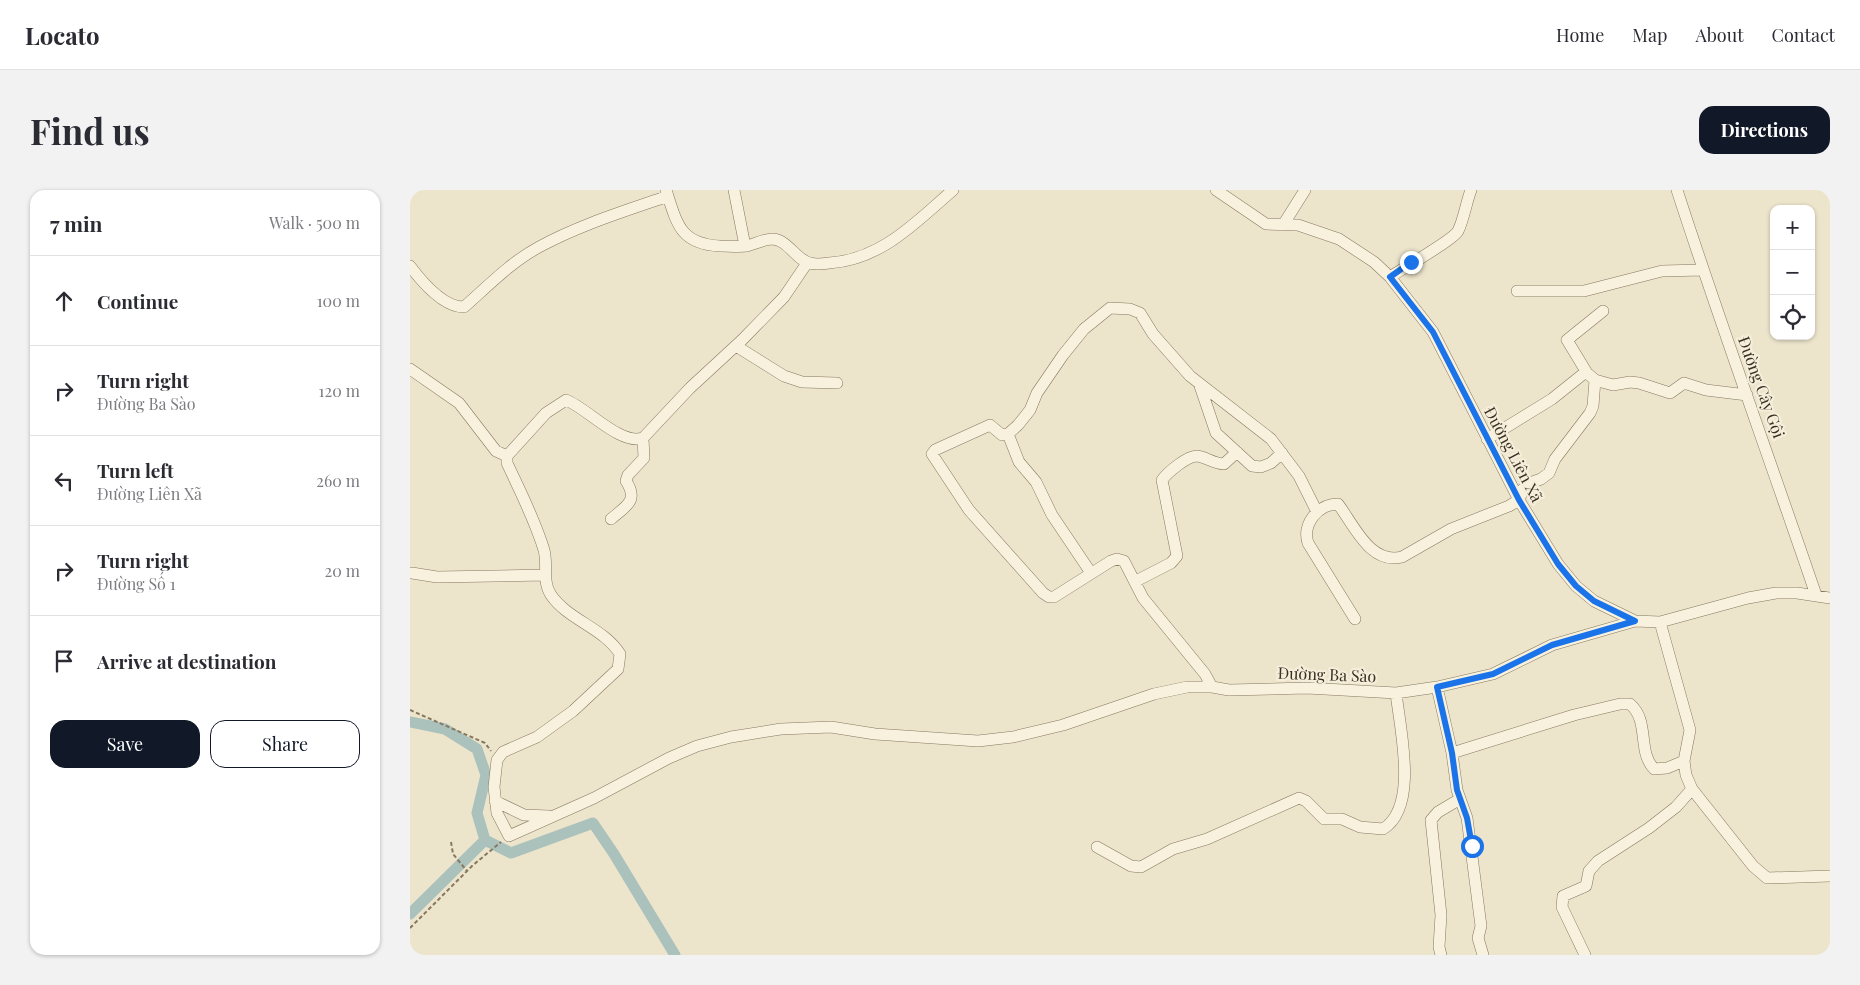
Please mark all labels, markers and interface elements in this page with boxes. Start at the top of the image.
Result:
text: Locato [25,19,99,51]
text: Home [1556,23,1604,47]
text: Map [1632,23,1667,47]
text: About [1695,23,1744,47]
text: Contact [1772,23,1835,47]
button: Directions [1699,106,1830,154]
text: Find us [30,107,150,154]
map controls [1770,205,1815,340]
button: + [1770,205,1815,250]
text: 7 min [50,209,103,237]
text: Walk · 500 m [269,212,360,233]
button: − [1770,250,1815,295]
route end [1400,251,1423,274]
icon: ahead [50,287,78,315]
text: Continue [97,288,178,314]
text: 100 m [317,290,360,311]
button: locate [1770,295,1815,340]
street label: Đường Cây Gội [1734,333,1790,441]
text: Turn right [97,367,189,393]
icon: right [50,377,78,405]
text: 120 m [319,380,360,401]
text: Đường Ba Sào [97,393,196,414]
street label: Đường Liên Xã [1480,403,1548,505]
text: Turn left [97,457,174,483]
icon: left [50,467,78,495]
text: 260 m [316,470,360,491]
text: Đường Liên Xã [97,483,202,504]
text: Turn right [97,547,189,573]
icon: right [50,557,78,585]
text: 20 m [325,560,360,581]
text: Đường Số 1 [97,573,176,594]
icon: arrive [50,647,78,675]
text: Arrive at destination [97,648,277,674]
street label: Đường Ba Sào [1277,662,1377,686]
button: Save [50,720,200,768]
button: Share [210,720,360,768]
route start [1461,835,1484,858]

